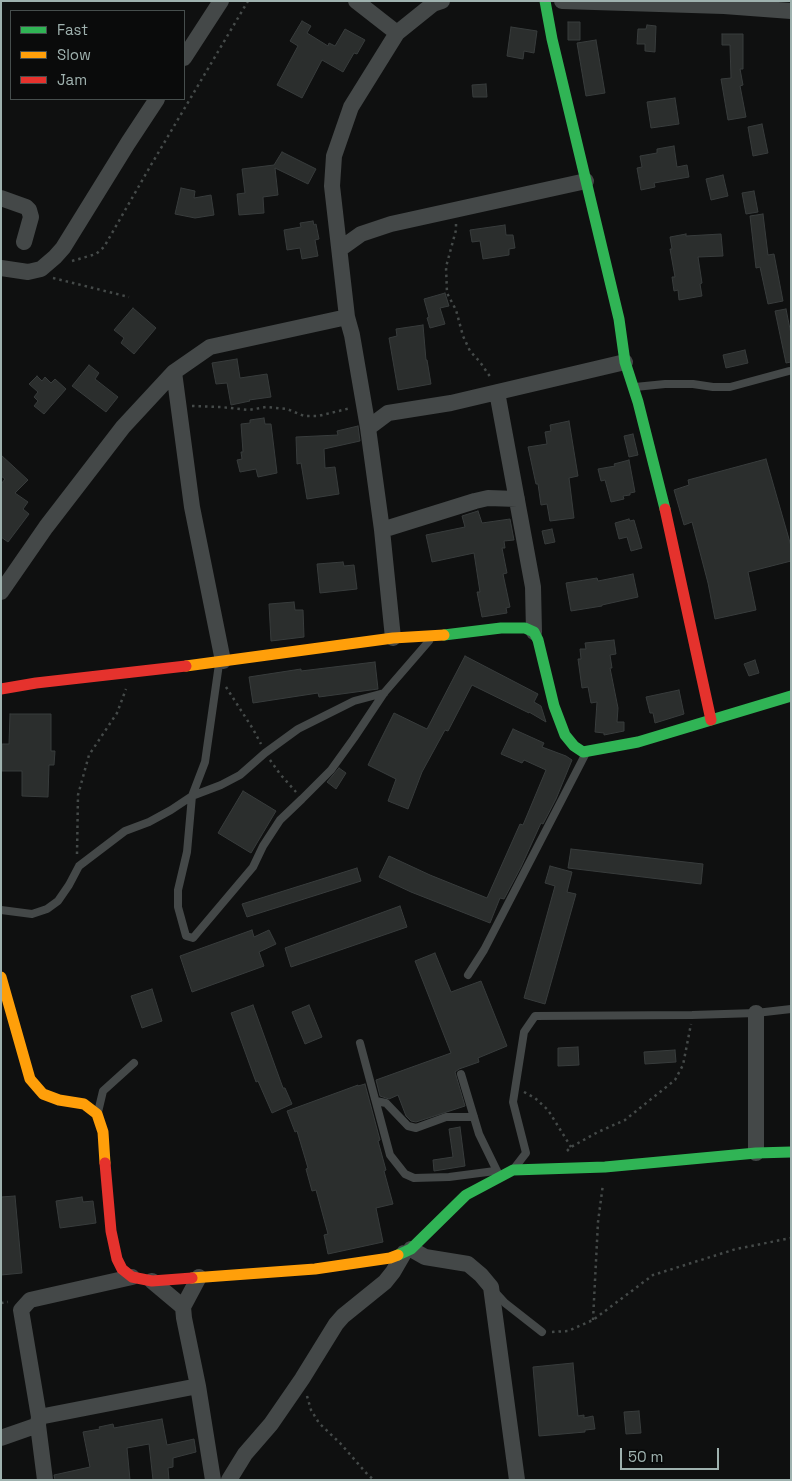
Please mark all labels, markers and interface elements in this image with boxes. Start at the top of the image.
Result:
legend [10,10,185,100]
text: Fast [57,20,88,39]
text: Slow [57,45,91,64]
text: Jam [57,70,87,89]
scale bar [622,1438,721,1470]
text: 50 m [628,1447,663,1466]

